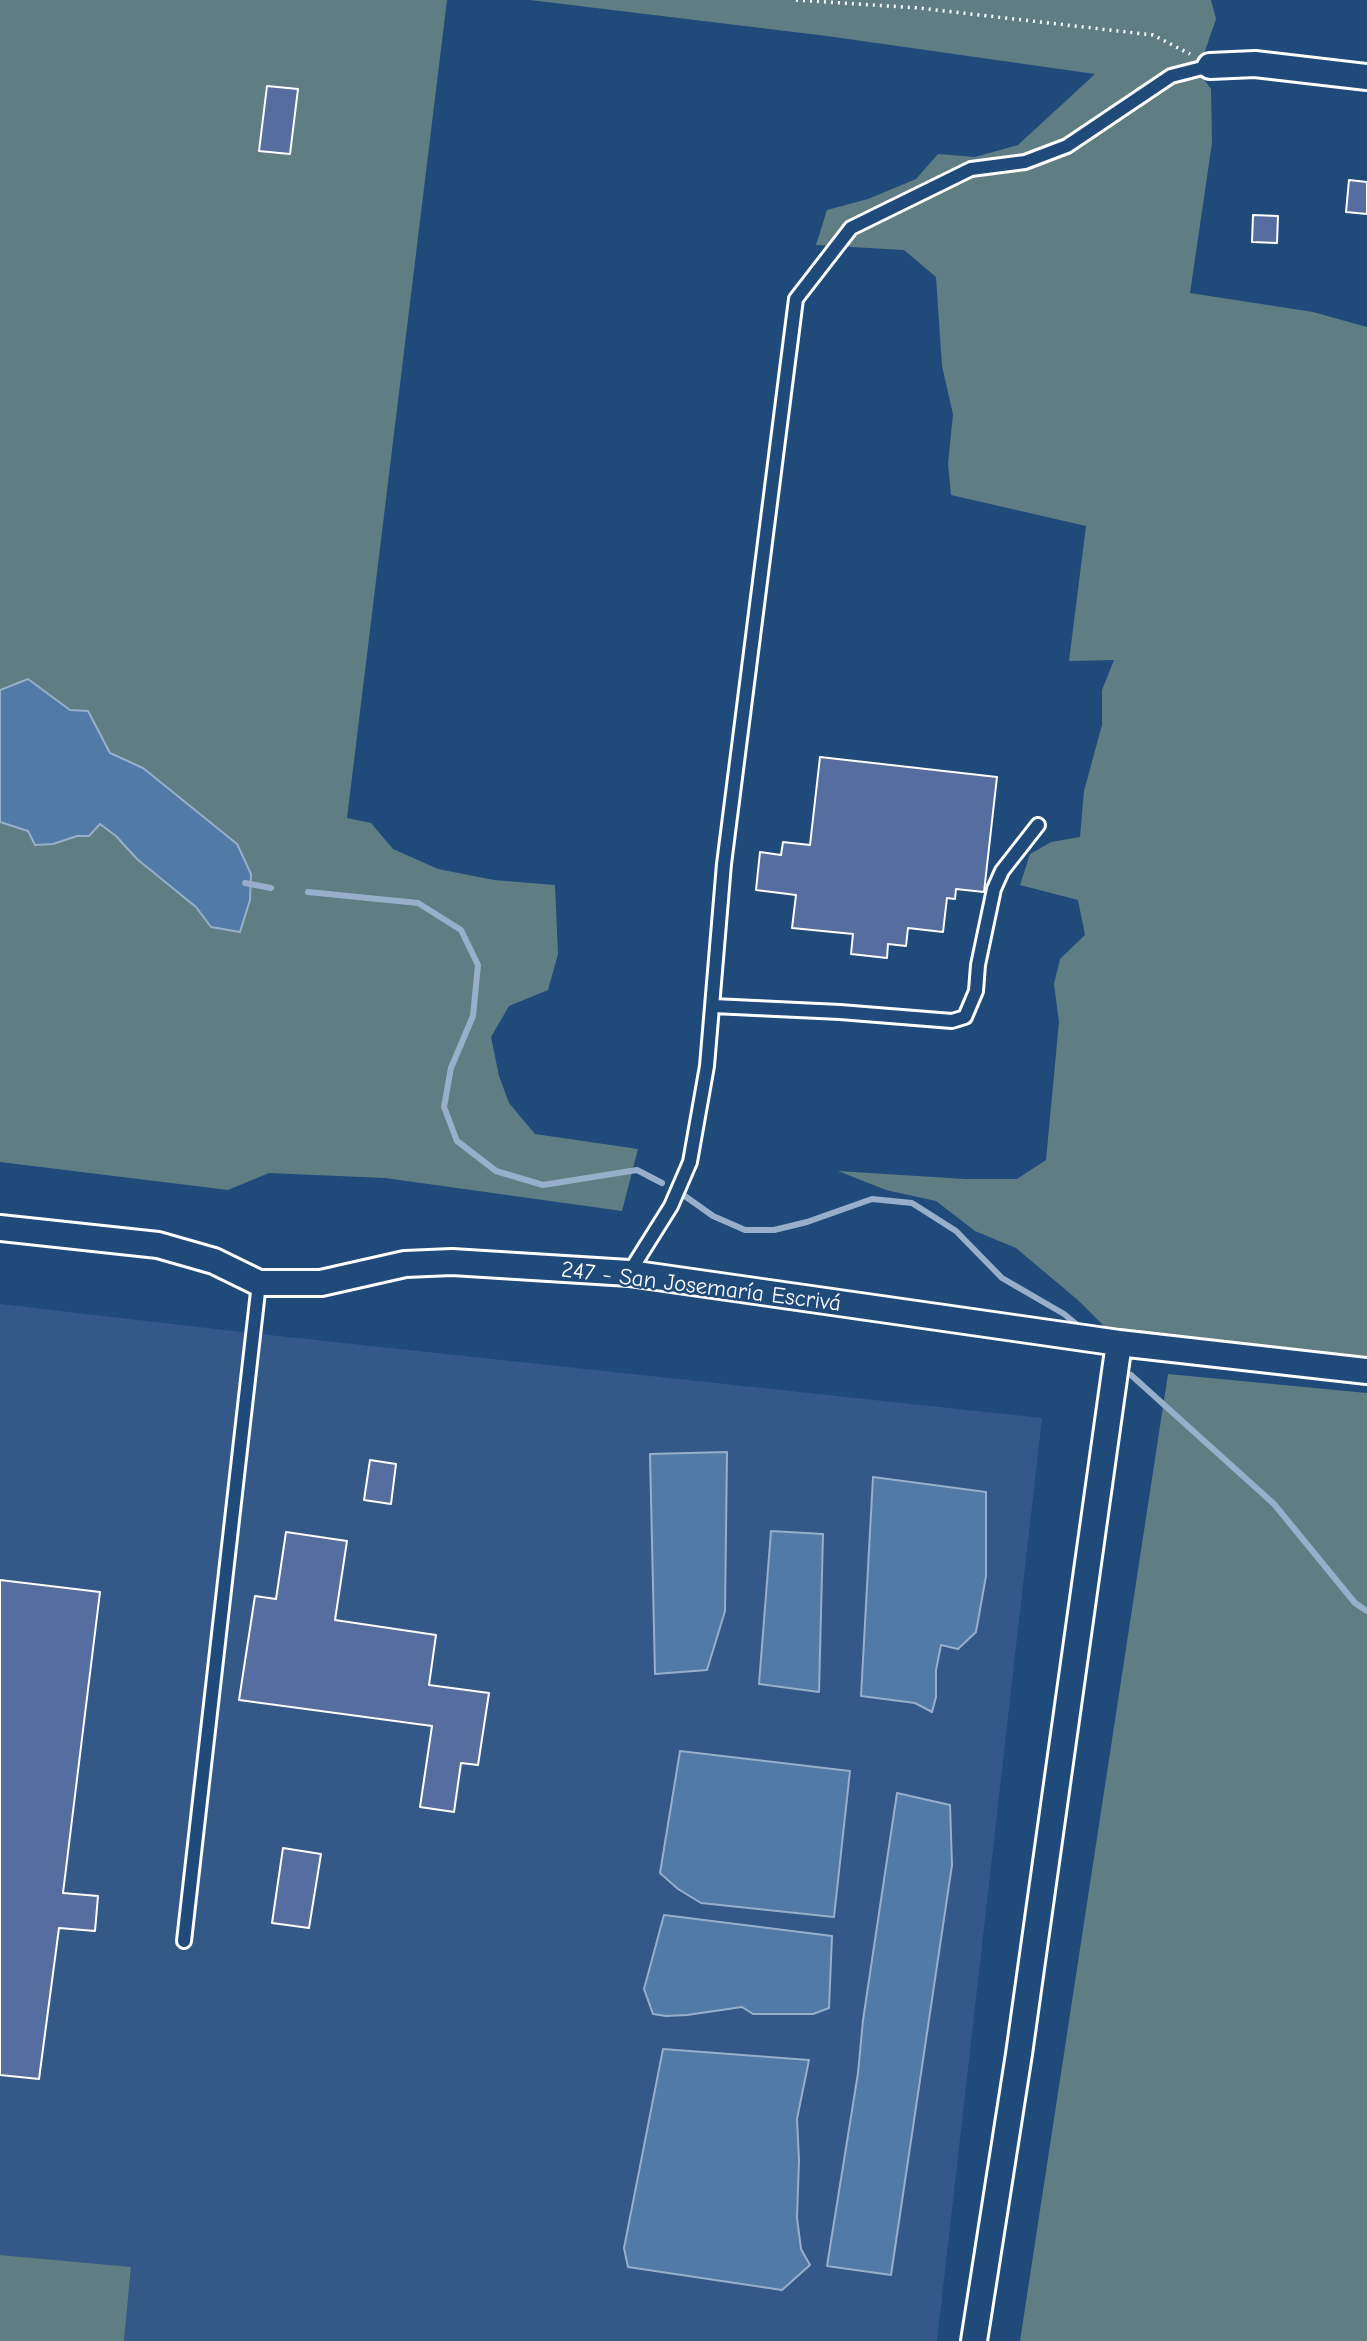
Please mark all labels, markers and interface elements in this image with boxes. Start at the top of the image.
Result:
street label: 247 - San Josemaría Escrivá [560,1256,842,1318]

